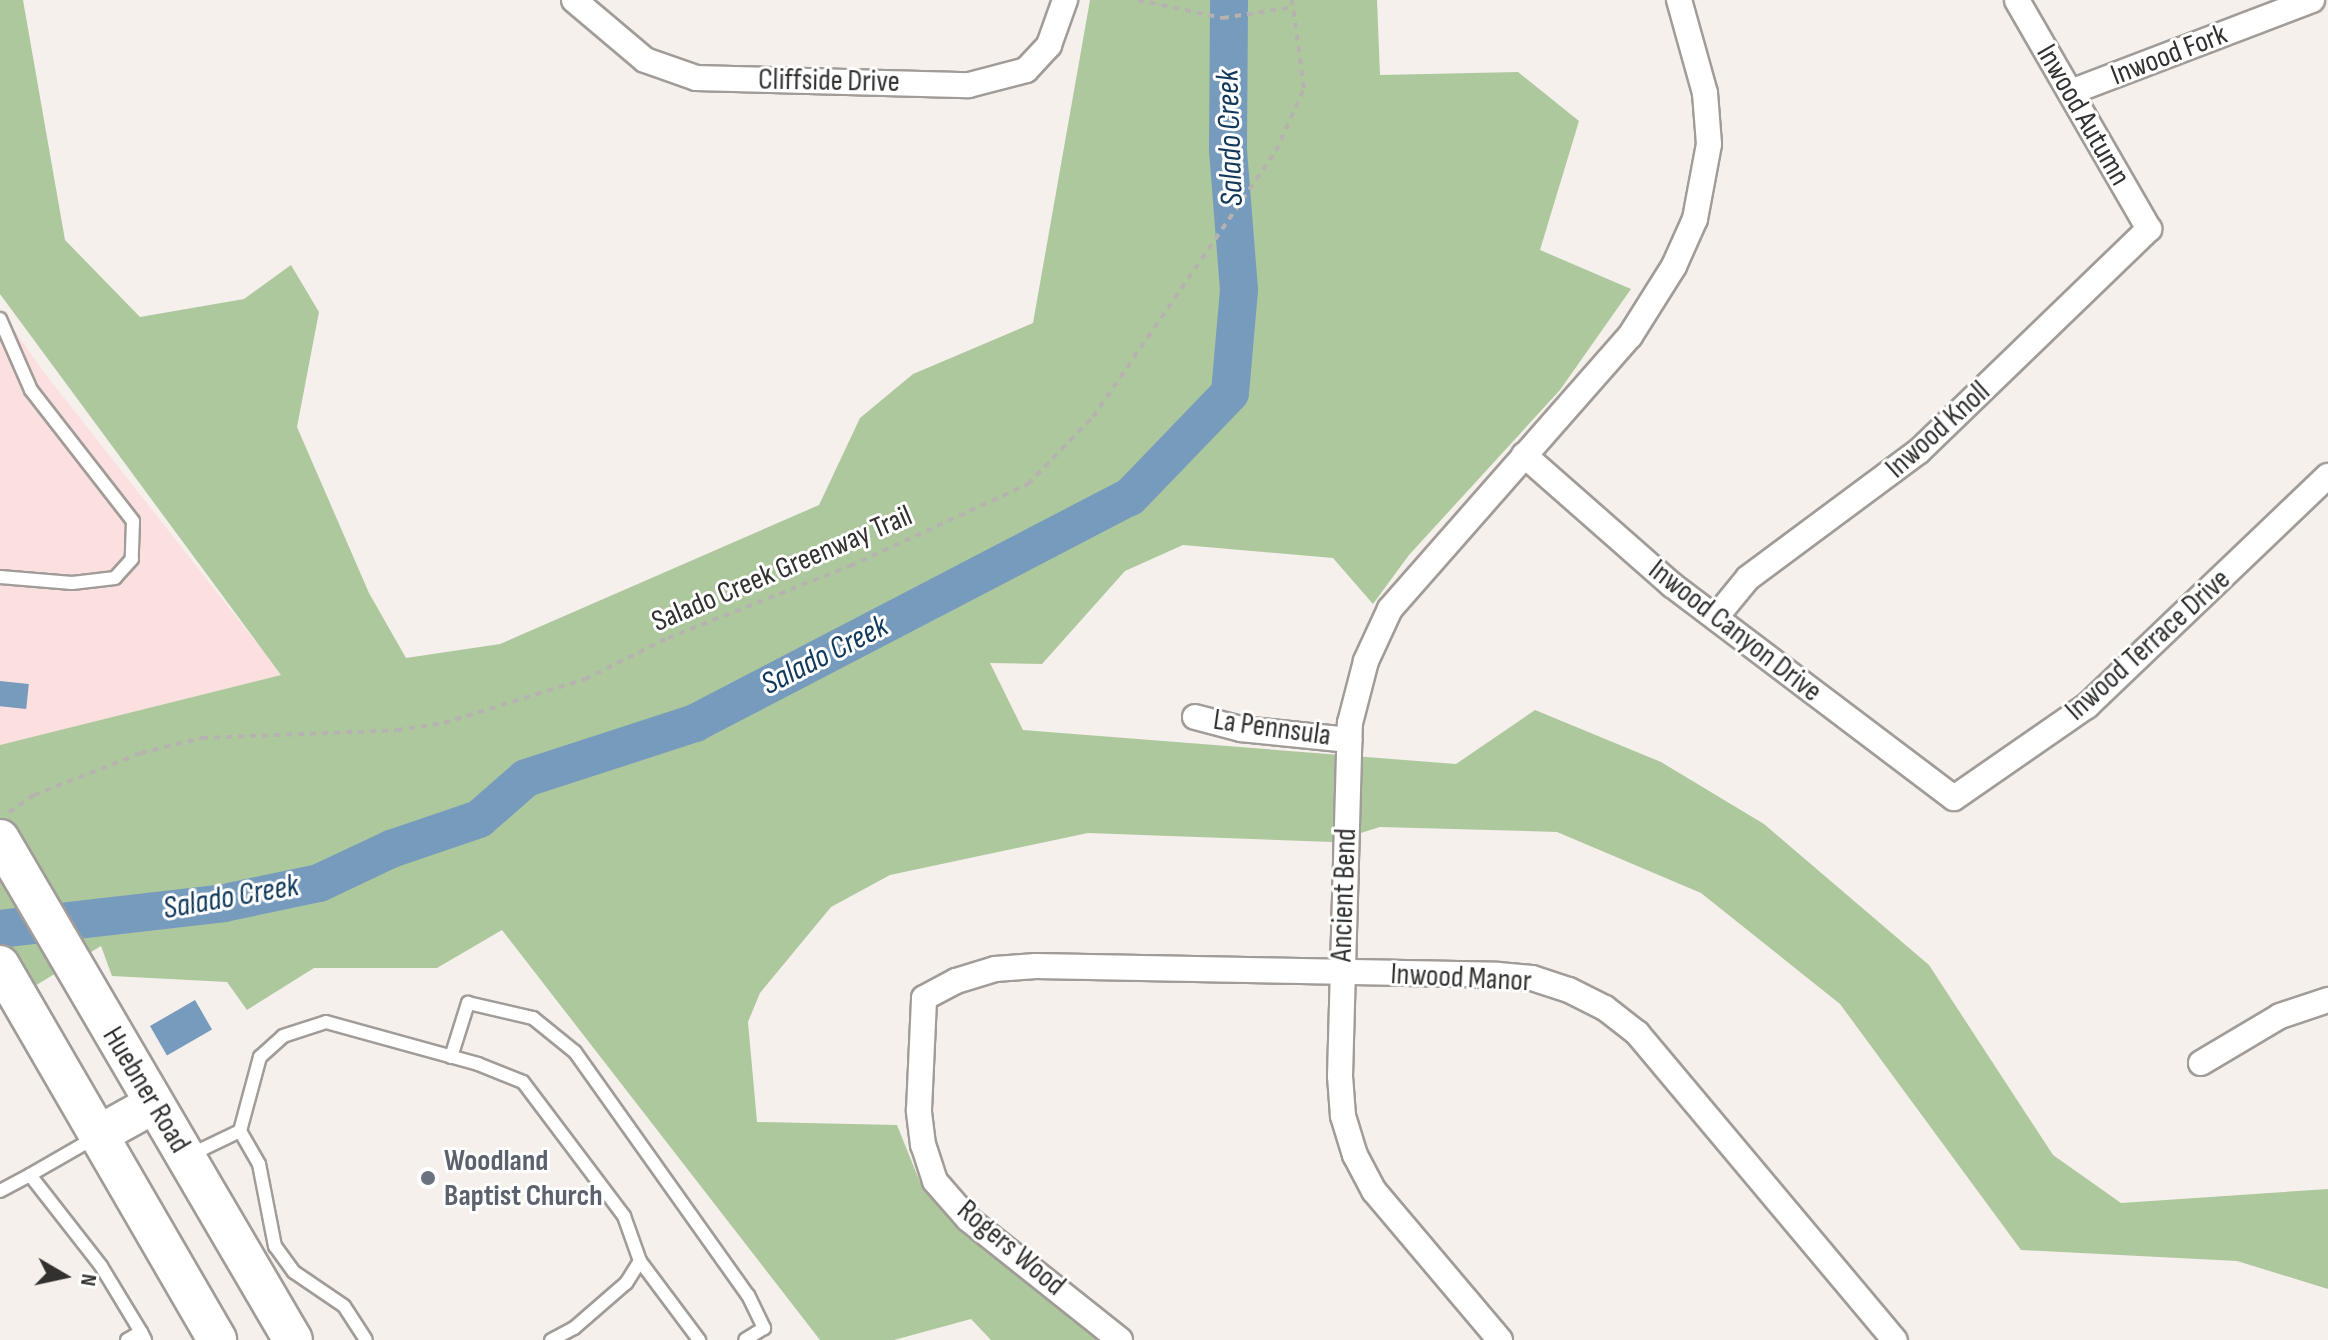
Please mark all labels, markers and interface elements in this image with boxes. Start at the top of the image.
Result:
street label: Inwood Fork [2106,16,2232,94]
street label: Inwood Autumn [2028,38,2138,192]
street label: Cliffside Drive [758,62,900,100]
water label: Salado Creek [1209,69,1253,207]
street label: Inwood Knoll [1879,374,1997,486]
street label: Salado Creek Greenway Trail [646,498,918,640]
street label: Inwood Canyon Drive [1641,552,1829,710]
street label: Inwood Terrace Drive [2058,562,2238,728]
water label: Salado Creek [755,608,895,704]
street label: La Pennsula [1211,702,1333,754]
street label: Ancient Bend [1324,828,1364,962]
water label: Salado Creek [160,867,302,929]
street label: Inwood Manor [1390,956,1532,1000]
street label: Huebner Road [94,1020,198,1160]
place label: Woodland Baptist Church [444,1143,603,1214]
marker: Woodland Baptist Church [419,1169,437,1187]
street label: Rogers Wood [950,1192,1072,1304]
north arrow [24,1236,104,1316]
text: N [74,1272,102,1288]

